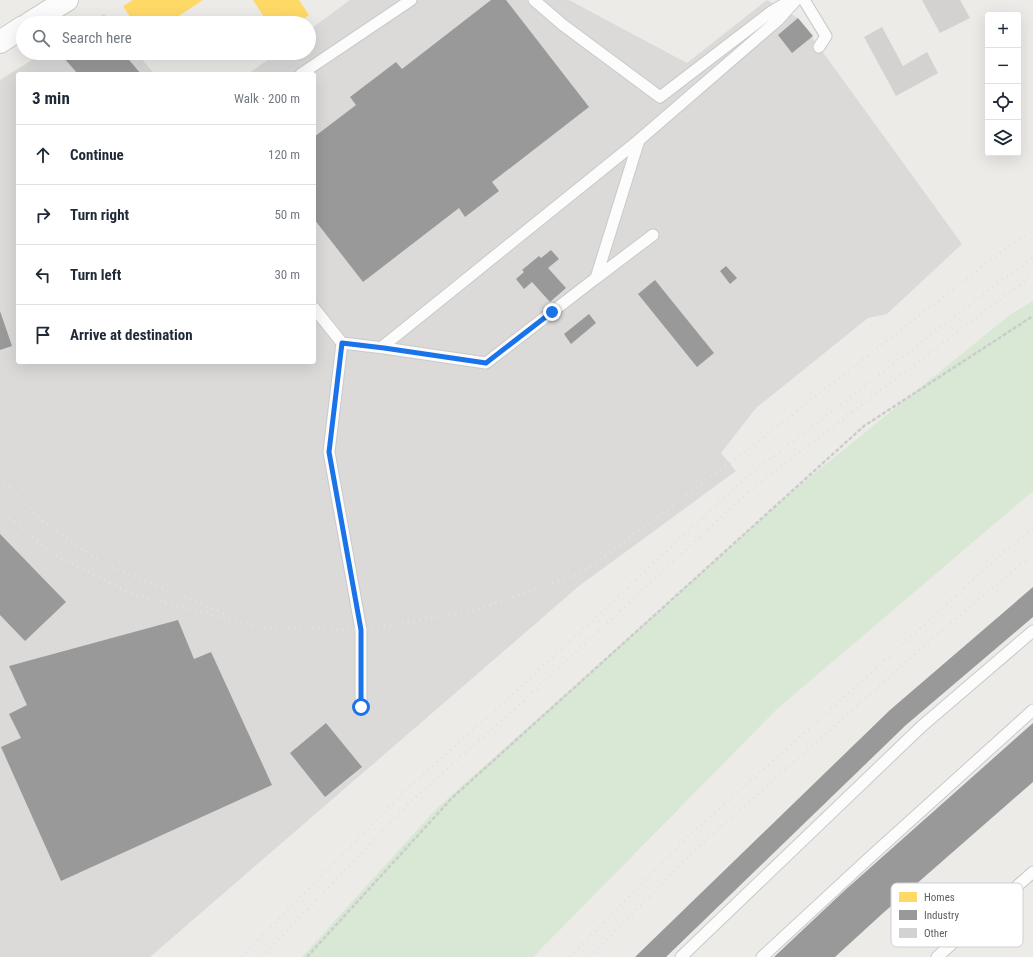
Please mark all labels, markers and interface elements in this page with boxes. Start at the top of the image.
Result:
map controls [985,12,1021,156]
button: + [985,12,1021,48]
search box [16,16,316,60]
icon: search [30,27,52,49]
text: Search here [62,29,132,47]
button: − [985,48,1021,84]
button: locate [985,84,1021,120]
text: 3 min [32,88,70,108]
text: Walk · 200 m [234,91,300,106]
button: layers [985,120,1021,156]
icon: ahead [32,144,54,166]
text: Continue [70,146,124,164]
text: 120 m [268,147,300,162]
icon: right [32,204,54,226]
text: Turn right [70,206,129,224]
text: 50 m [274,207,300,222]
icon: left [32,264,54,286]
text: Turn left [70,266,121,284]
text: 30 m [274,267,300,282]
route end [543,303,561,321]
icon: arrive [32,324,54,346]
text: Arrive at destination [70,326,193,344]
route start [352,698,370,716]
legend [891,883,1023,947]
text: Homes [924,891,955,904]
text: Industry [924,909,960,922]
text: Other [924,927,948,940]

